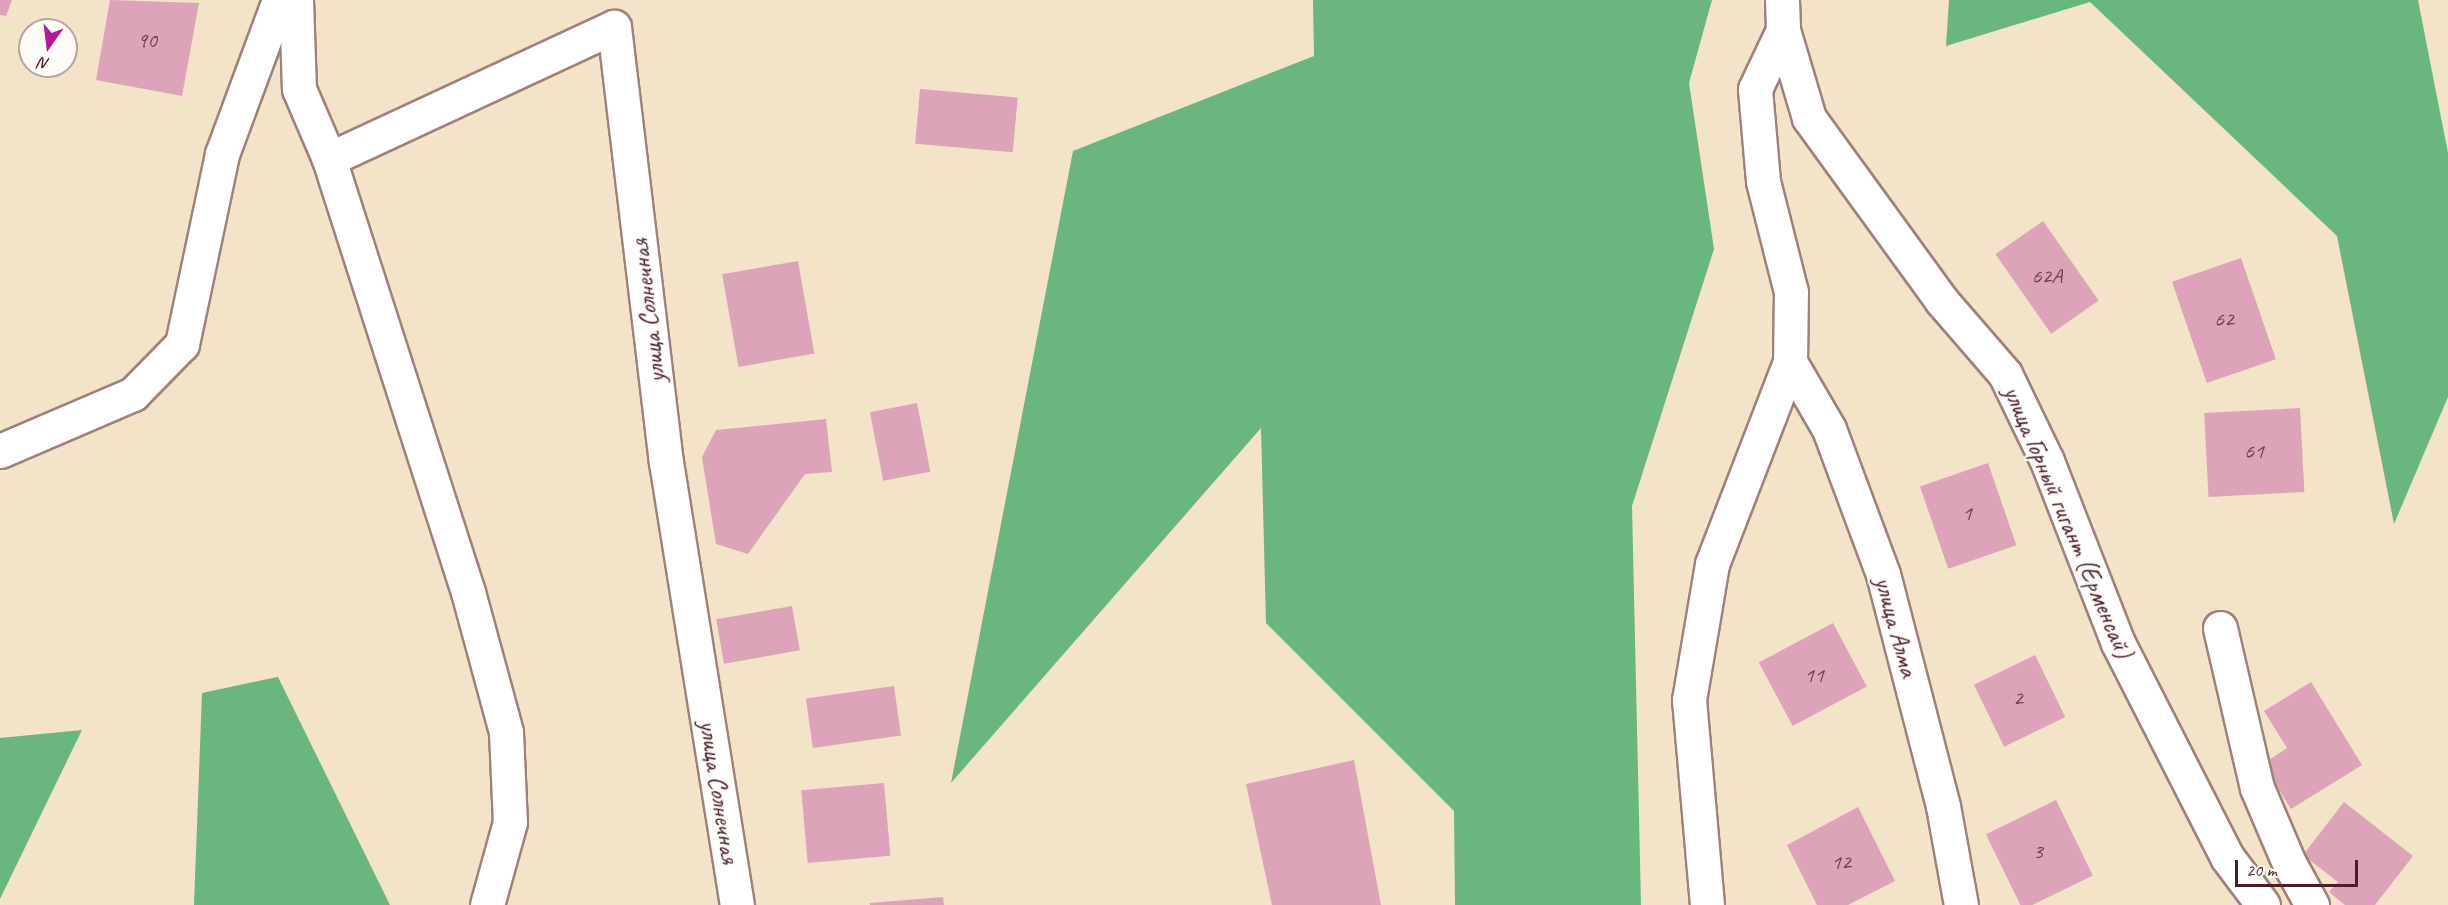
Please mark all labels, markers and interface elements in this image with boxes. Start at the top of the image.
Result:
north arrow [18,18,78,78]
house number: 90 [137,28,157,54]
text: N [37,53,51,74]
street label: улица Солнечная [624,238,672,384]
house number: 62А [2032,264,2062,290]
house number: 62 [2214,307,2234,333]
street label: улица Горный гигант (Ерменсай) [1997,381,2139,663]
house number: 61 [2244,439,2264,465]
house number: 1 [1962,501,1972,527]
street label: улица Алма [1867,572,1925,682]
house number: 11 [1804,663,1824,689]
house number: 2 [2013,686,2023,712]
street label: улица Солнечная [692,718,746,866]
house number: 3 [2033,839,2043,865]
scale bar [2238,848,2361,886]
house number: 12 [1831,850,1851,876]
text: 20 m [2246,859,2277,881]

